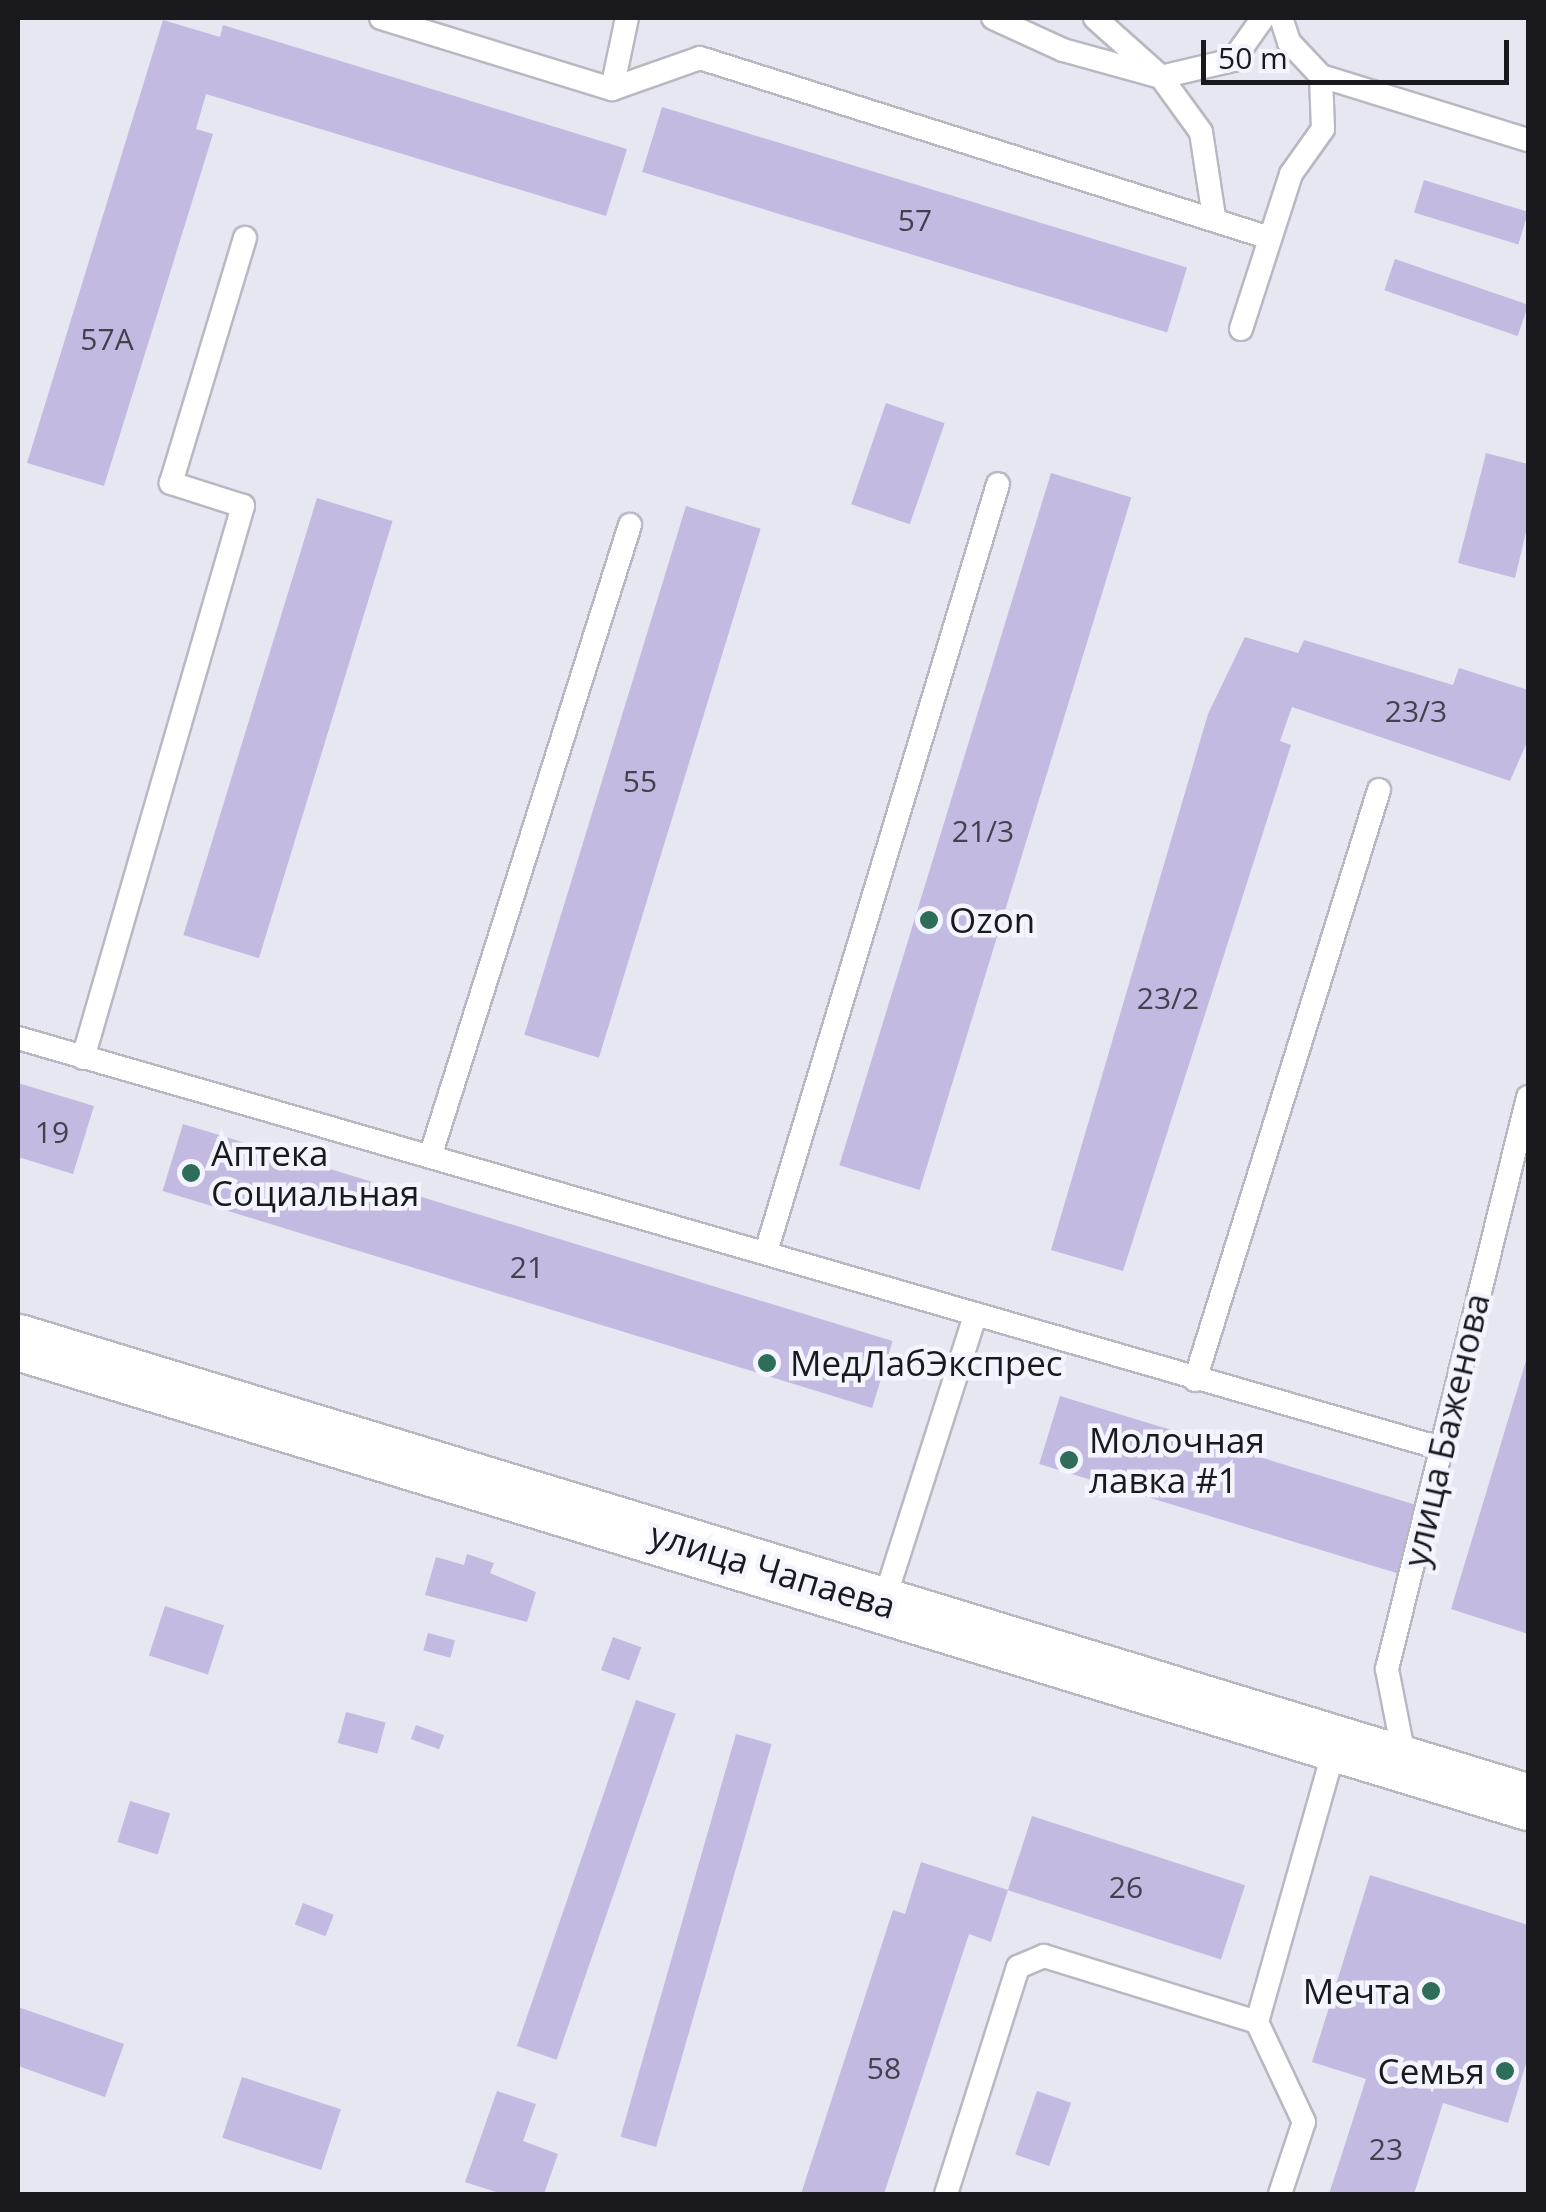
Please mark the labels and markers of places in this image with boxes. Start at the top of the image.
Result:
place label: Ozon [949,899,1035,941]
marker: Ozon [918,909,940,931]
place label: Аптека Социальная [211,1132,419,1214]
marker: Аптека Социальная [180,1162,202,1184]
place label: МедЛабЭкспрес [790,1342,1063,1384]
marker: МедЛабЭкспрес [754,1350,780,1376]
place label: Молочная лавка #1 [1089,1419,1265,1501]
marker: Молочная лавка #1 [1058,1449,1080,1471]
place label: Мечта [1303,1970,1411,2012]
marker: Мечта [1420,1980,1442,2002]
place label: Семья [1378,2050,1485,2092]
marker: Семья [1494,2060,1516,2082]

